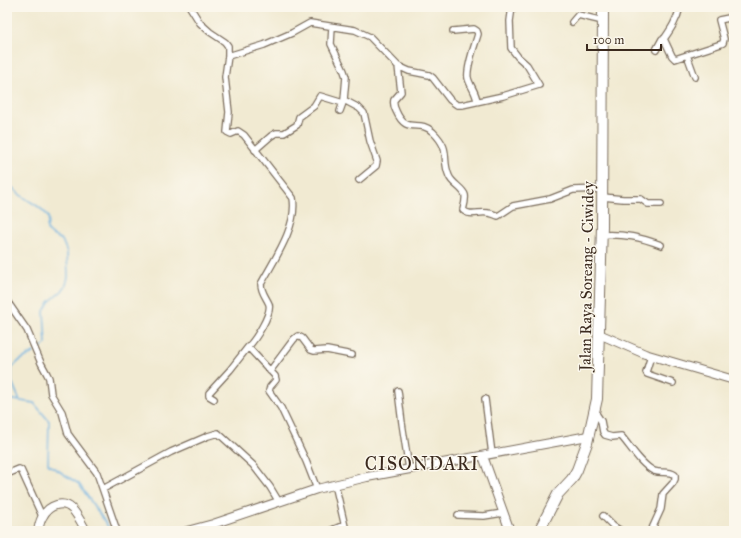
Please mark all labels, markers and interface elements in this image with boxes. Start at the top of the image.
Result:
scale bar [587,26,661,52]
text: 100 m [593,33,624,47]
street label: Jalan Raya Soreang - Ciwidey [575,180,599,373]
district label: CISONDARI [365,453,479,475]

